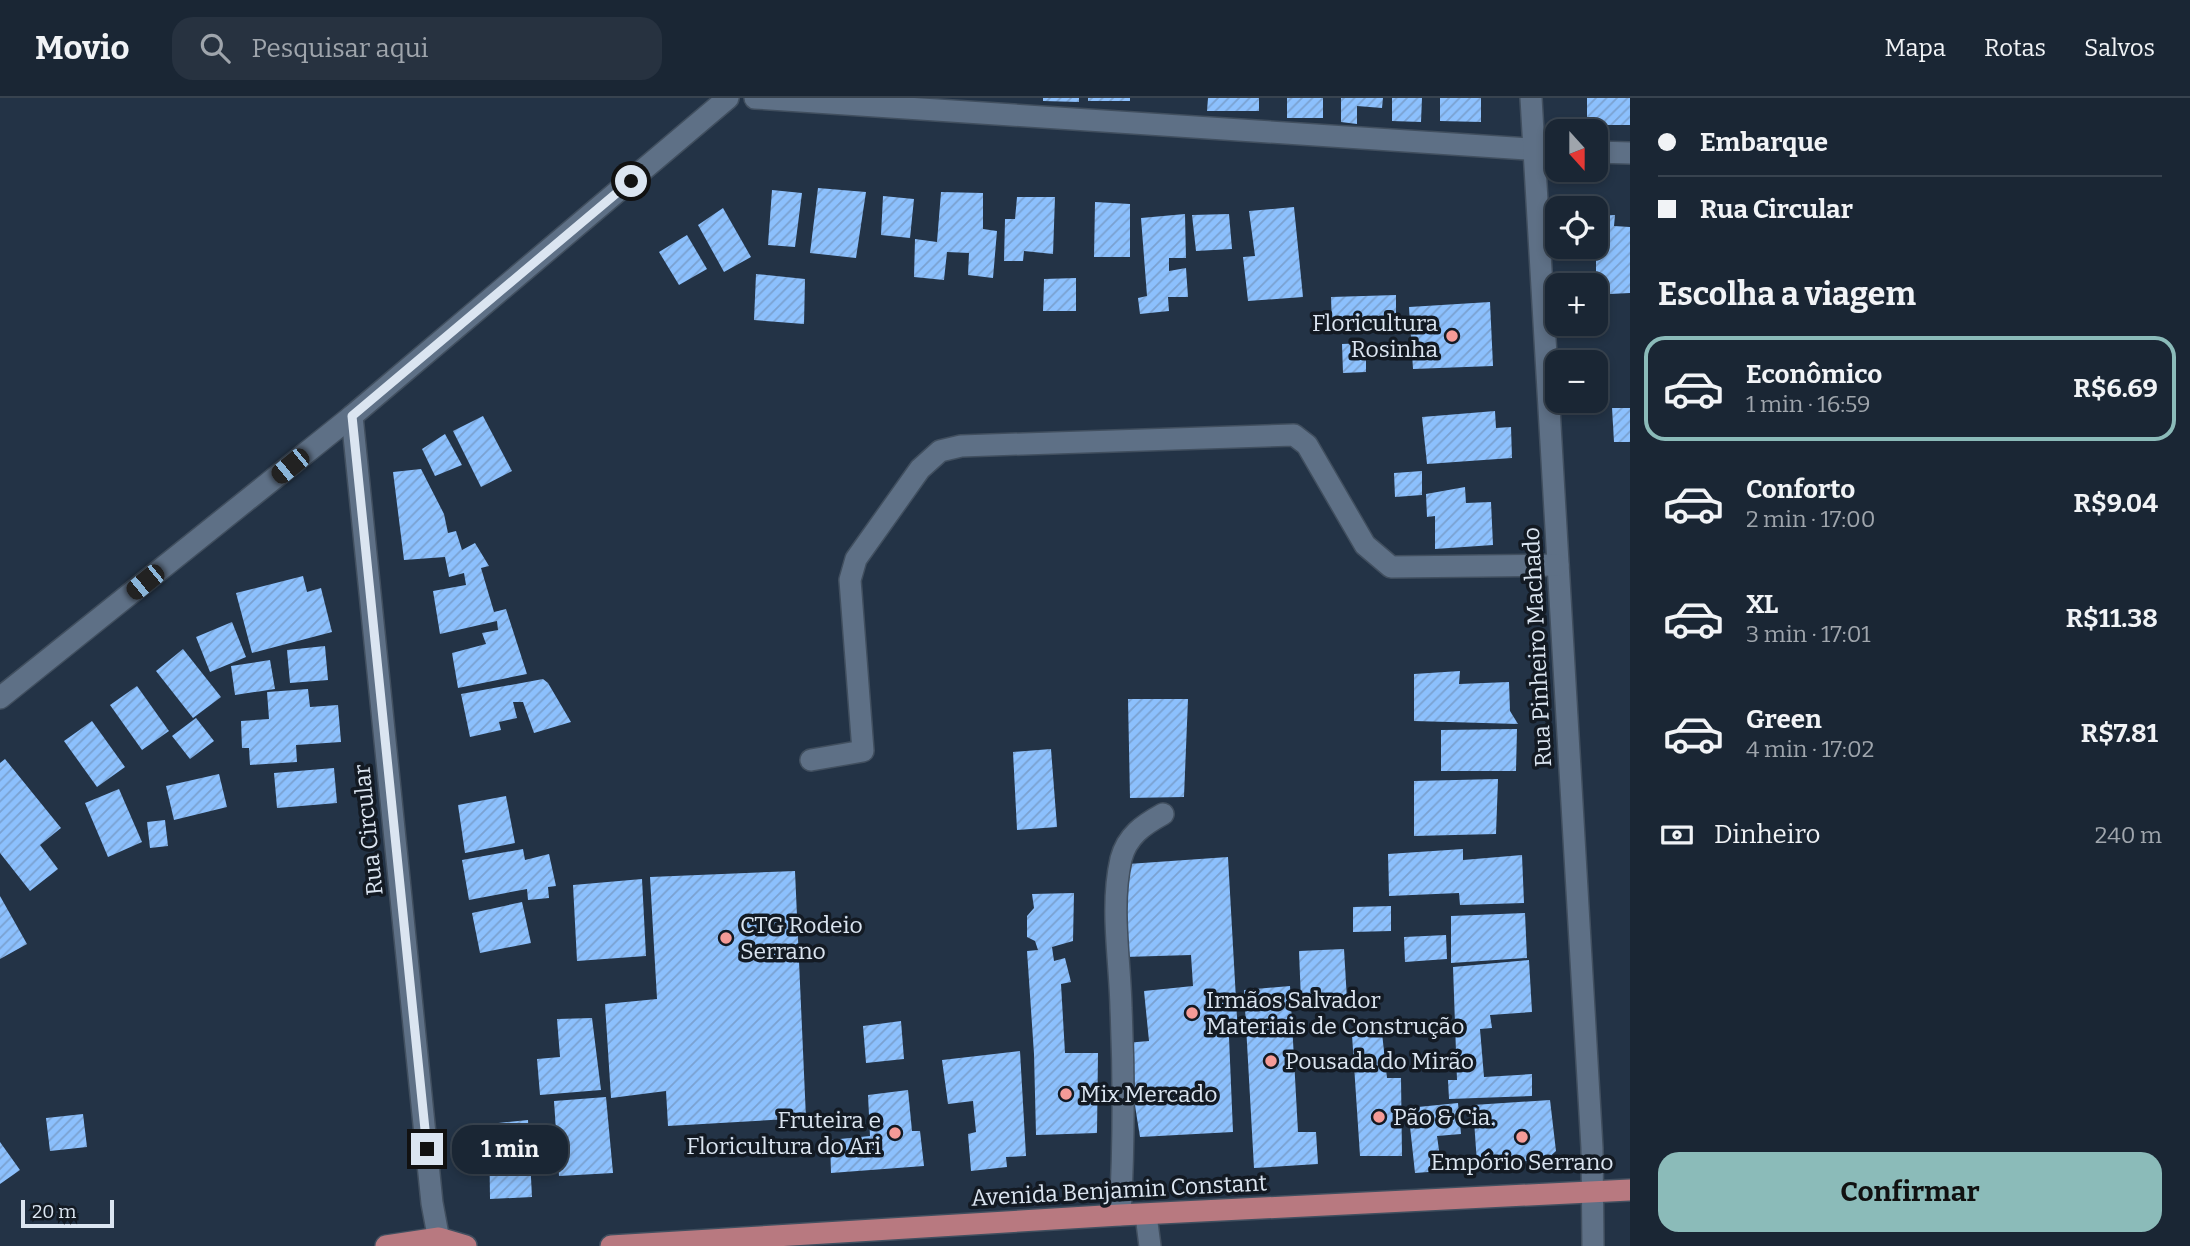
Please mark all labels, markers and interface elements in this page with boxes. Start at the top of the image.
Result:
search box [172,17,662,80]
text: Movio [35,28,130,68]
icon: search [196,29,234,67]
text: Pesquisar aqui [252,33,429,64]
text: Mapa [1884,34,1946,62]
text: Rotas [1984,34,2046,62]
text: Salvos [2084,34,2155,62]
north arrow [1545,119,1608,182]
map controls [1545,119,1608,413]
text: Embarque [1700,127,1828,158]
route start [615,165,647,197]
text: Rua Circular [1700,194,1853,225]
button: locate [1545,196,1608,259]
button: + [1545,273,1608,336]
text: Escolha a viagem [1658,275,1916,313]
place label: Floricultura Rosinha [1312,309,1438,363]
marker: Floricultura Rosinha [1444,328,1460,344]
button: − [1545,350,1608,413]
icon: car [1662,357,1725,420]
text: Econômico [1746,359,1882,390]
text: R$6.69 [2073,373,2158,404]
text: 1 min · 16:59 [1746,390,1871,418]
car [268,445,313,487]
icon: car [1662,472,1725,535]
text: Conforto [1746,474,1855,505]
text: R$9.04 [2074,488,2158,519]
text: 2 min · 17:00 [1746,505,1876,533]
street label: Rua Pinheiro Machado [1517,526,1557,768]
car [123,561,168,603]
icon: car [1662,587,1725,650]
text: XL [1746,589,1778,620]
text: R$11.38 [2066,603,2158,634]
text: 3 min · 17:01 [1746,620,1871,648]
icon: car [1662,702,1725,765]
text: Green [1746,704,1822,735]
text: R$7.81 [2081,718,2158,749]
text: 4 min · 17:02 [1746,735,1874,763]
street label: Rua Circular [347,763,389,897]
icon: cash [1658,816,1696,854]
text: Dinheiro [1714,819,1820,850]
text: 240 m [2095,821,2162,849]
place label: CTG Rodeio Serrano [740,911,863,965]
marker: CTG Rodeio Serrano [718,930,734,946]
place label: Irmãos Salvador Materiais de Construção [1206,986,1464,1040]
marker: Irmãos Salvador Materiais de Construção [1184,1005,1200,1021]
place label: Pousada do Mirão [1285,1047,1474,1075]
marker: Pousada do Mirão [1263,1053,1279,1069]
place label: Mix Mercado [1080,1080,1217,1108]
marker: Mix Mercado [1058,1086,1074,1102]
place label: Pão & Cia. [1393,1103,1495,1131]
place label: Fruteira e Floricultura do Ari [686,1106,881,1160]
marker: Pão & Cia. [1371,1109,1387,1125]
callout: 1 min [452,1124,567,1174]
marker: Fruteira e Floricultura do Ari [887,1125,903,1141]
marker: Empório Serrano [1514,1129,1530,1145]
route end [411,1133,443,1165]
text: 1 min [481,1135,539,1163]
place label: Empório Serrano [1430,1148,1614,1176]
button: Confirmar [1658,1152,2162,1232]
street label: Avenida Benjamin Constant [970,1168,1268,1212]
scale bar [21,1197,114,1229]
text: 20 m [32,1200,76,1223]

